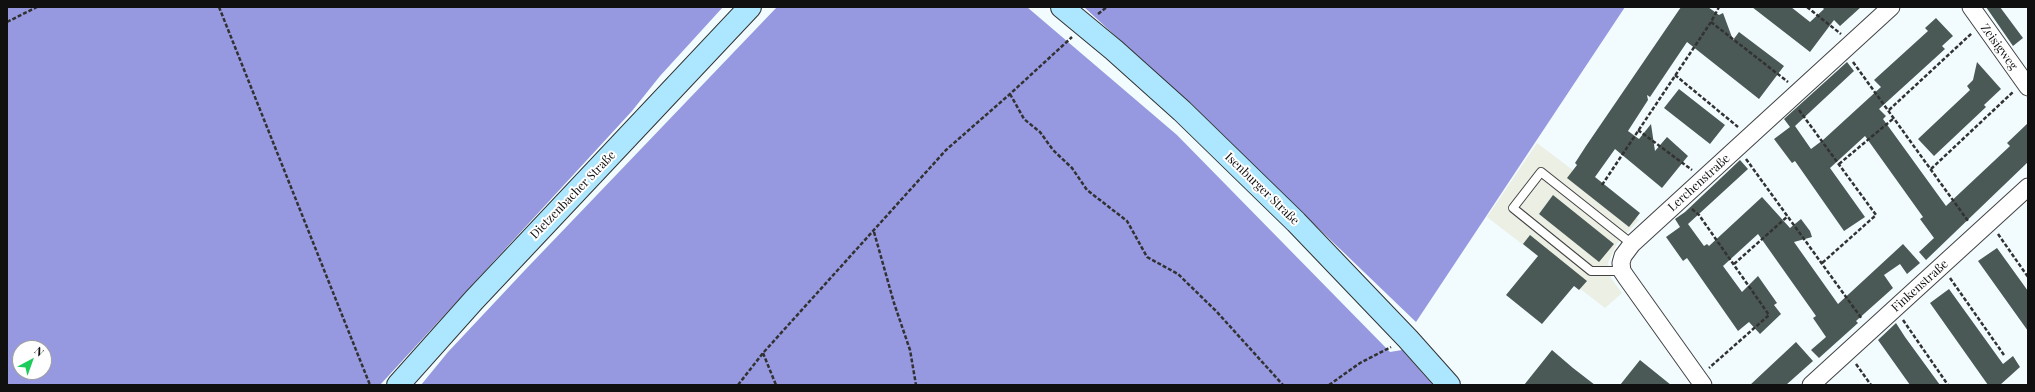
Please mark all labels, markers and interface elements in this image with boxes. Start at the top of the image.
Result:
street label: Zeisigweg [1978,21,2020,73]
street label: Dietzenbacher Straße [527,148,619,242]
street label: Isenburger Straße [1222,150,1302,228]
street label: Lerchenstraße [1665,151,1733,215]
street label: Finkenstraße [1889,257,1951,315]
north arrow [12,340,52,380]
text: N [32,343,47,360]

